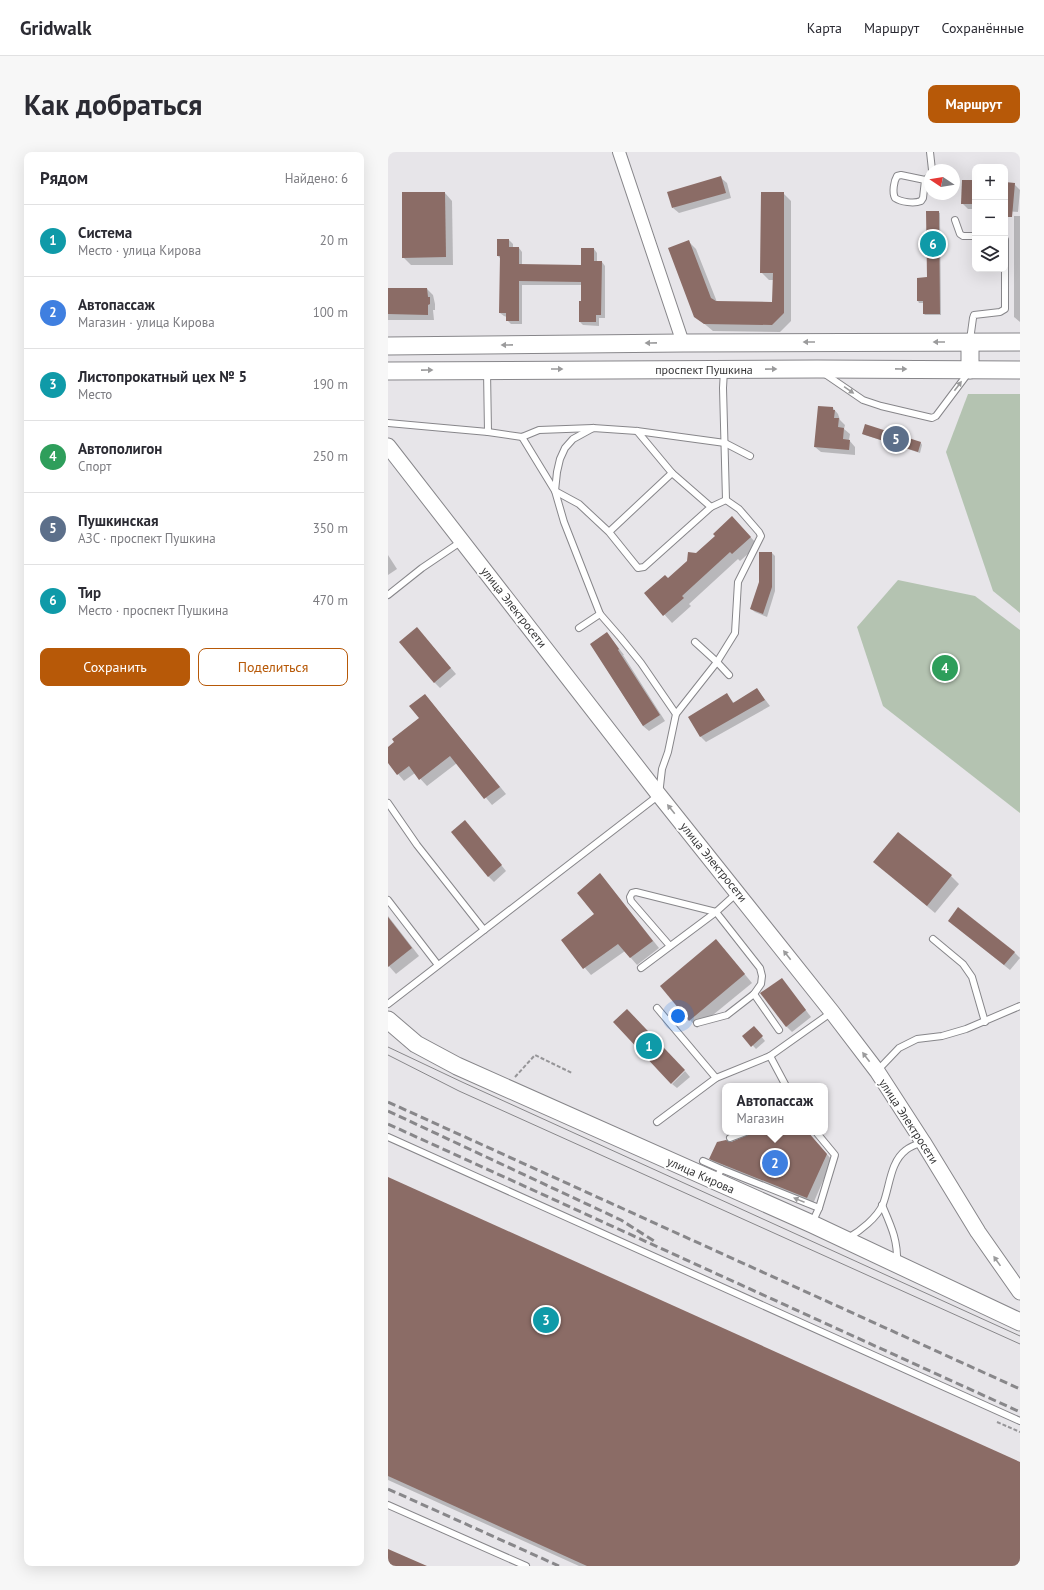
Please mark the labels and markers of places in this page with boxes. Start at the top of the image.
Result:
pin: 6 [920,229,946,259]
pin: 5 [883,424,909,454]
pin: 4 [932,653,958,683]
pin: 1 [636,1031,662,1061]
pin: 2 [762,1148,788,1178]
pin: 3 [533,1305,559,1335]

